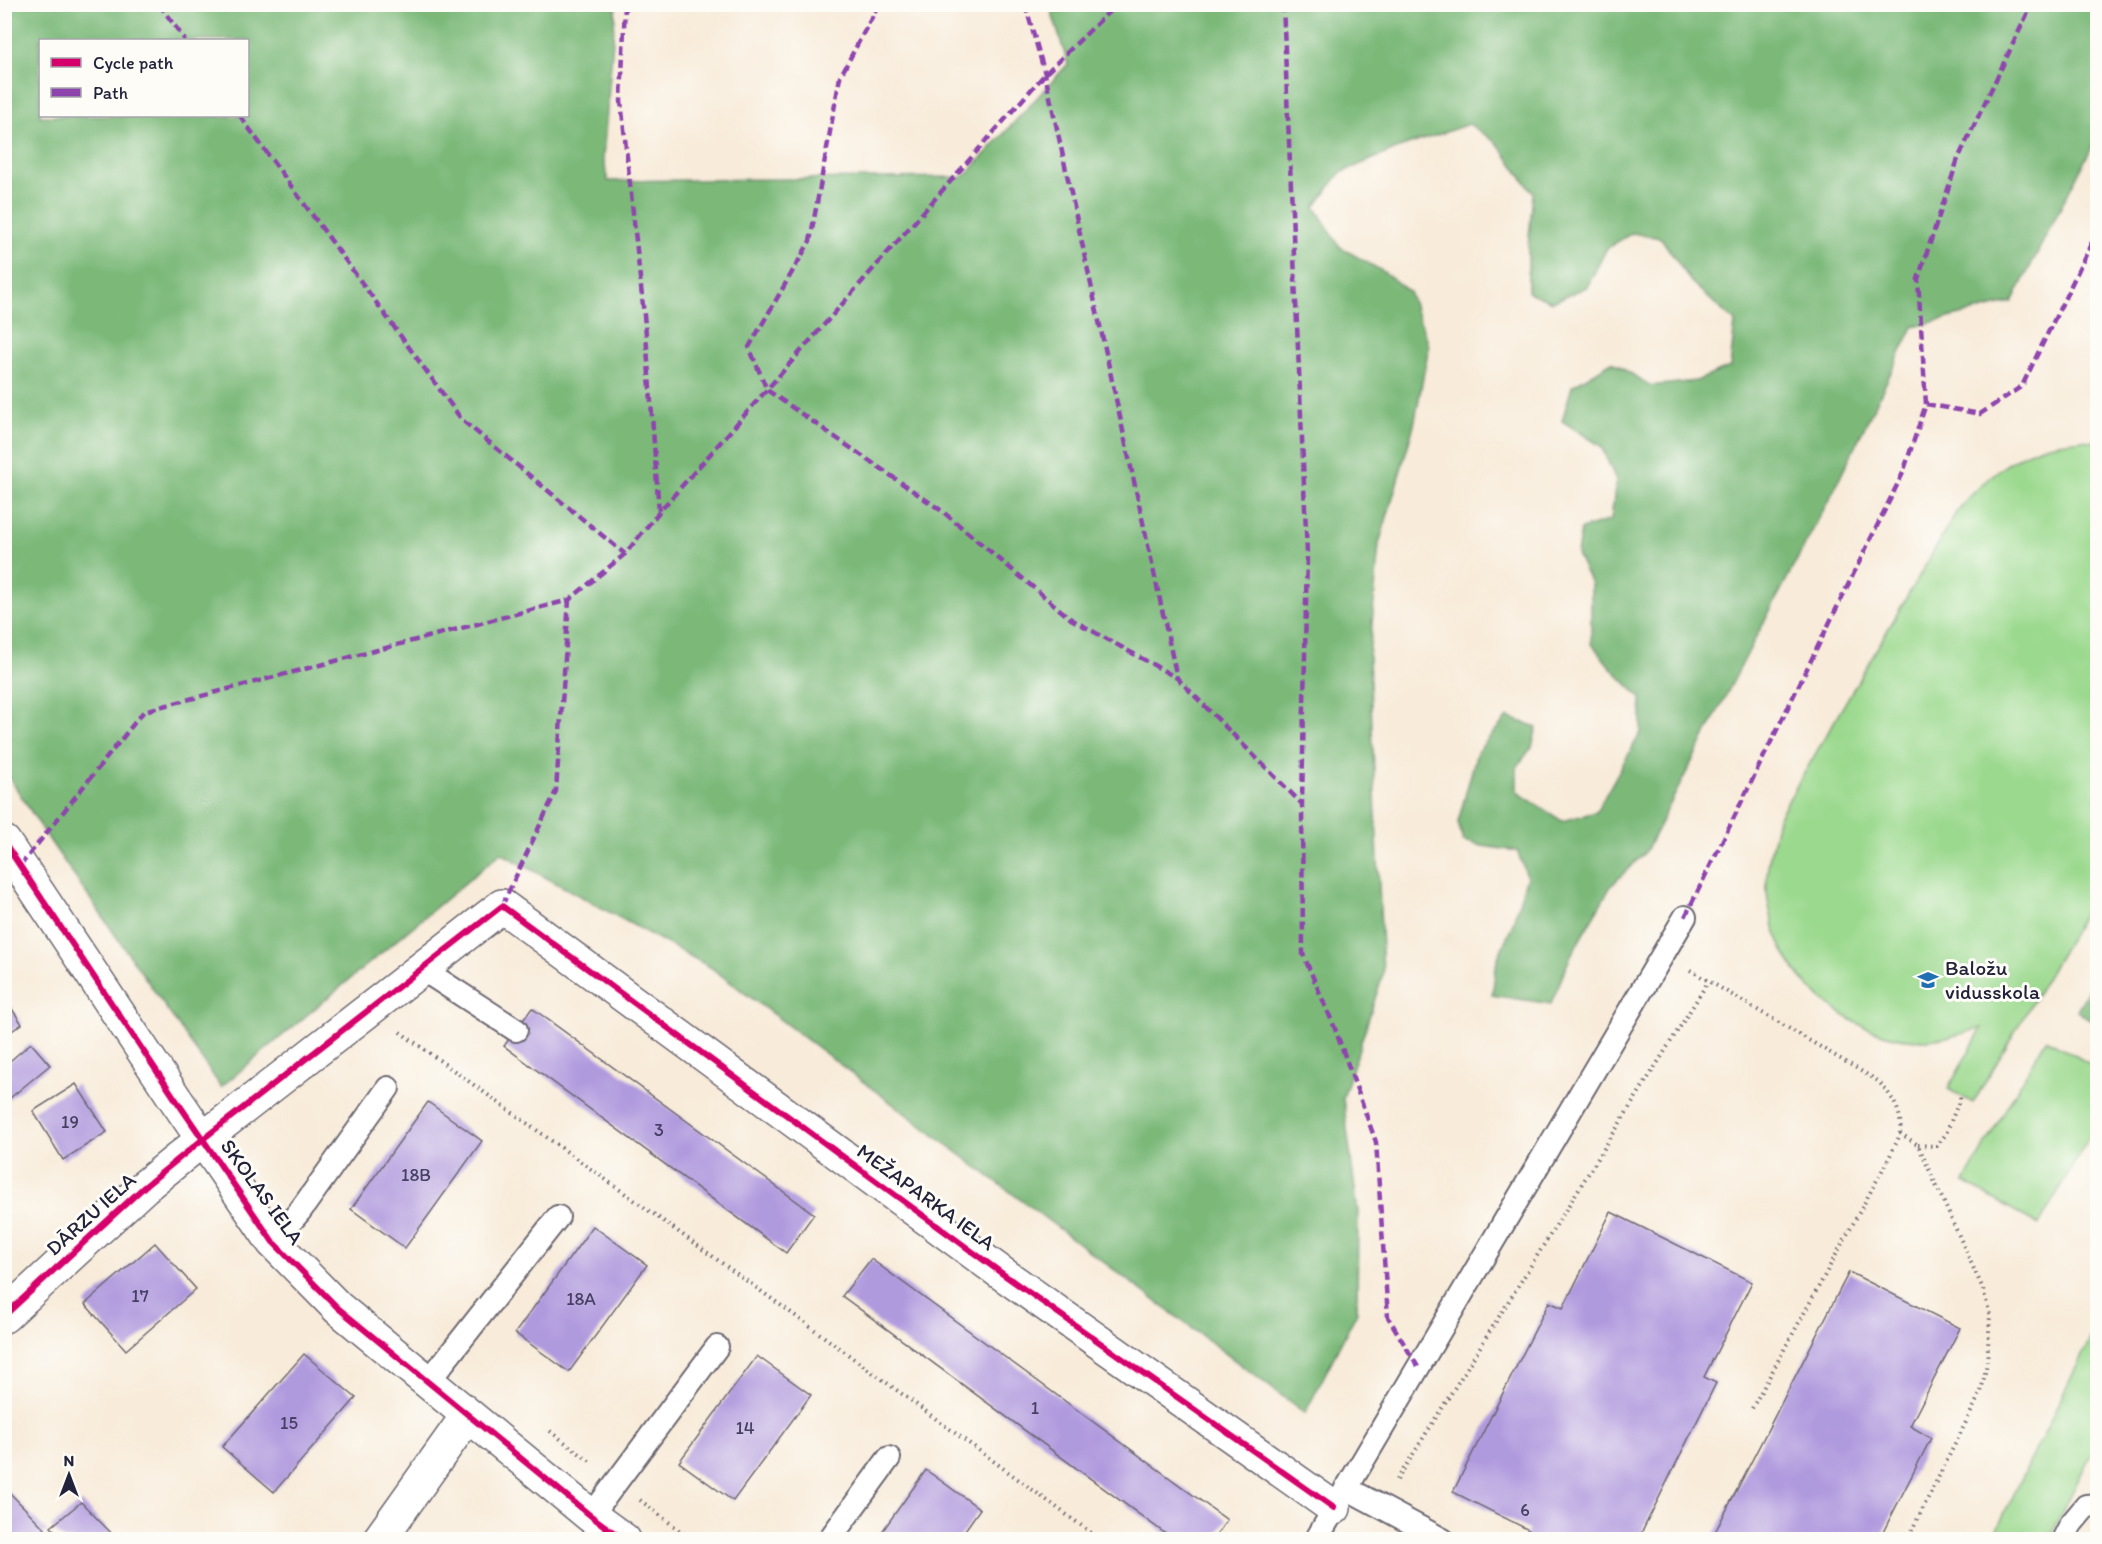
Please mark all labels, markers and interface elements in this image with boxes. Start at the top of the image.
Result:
legend [39,39,249,117]
text: Cycle path [93,52,174,74]
text: Path [93,82,128,104]
place label: Baložu vidusskola [1945,955,2040,1004]
school or university icon: Baložu vidusskola [1916,968,1940,992]
house number: 19 [61,1111,79,1133]
house number: 3 [654,1119,664,1141]
street label: SKOLAS IELA [216,1134,309,1250]
street label: MEŽAPARKA IELA [852,1138,1001,1255]
house number: 18B [401,1164,431,1186]
street label: DĀRZU IELA [41,1167,141,1260]
house number: 17 [131,1285,149,1307]
house number: 18A [566,1288,596,1310]
house number: 1 [1031,1397,1039,1419]
house number: 15 [280,1412,298,1434]
house number: 14 [735,1417,755,1439]
north arrow [39,1445,99,1505]
text: N [64,1451,74,1470]
house number: 6 [1520,1499,1530,1521]

